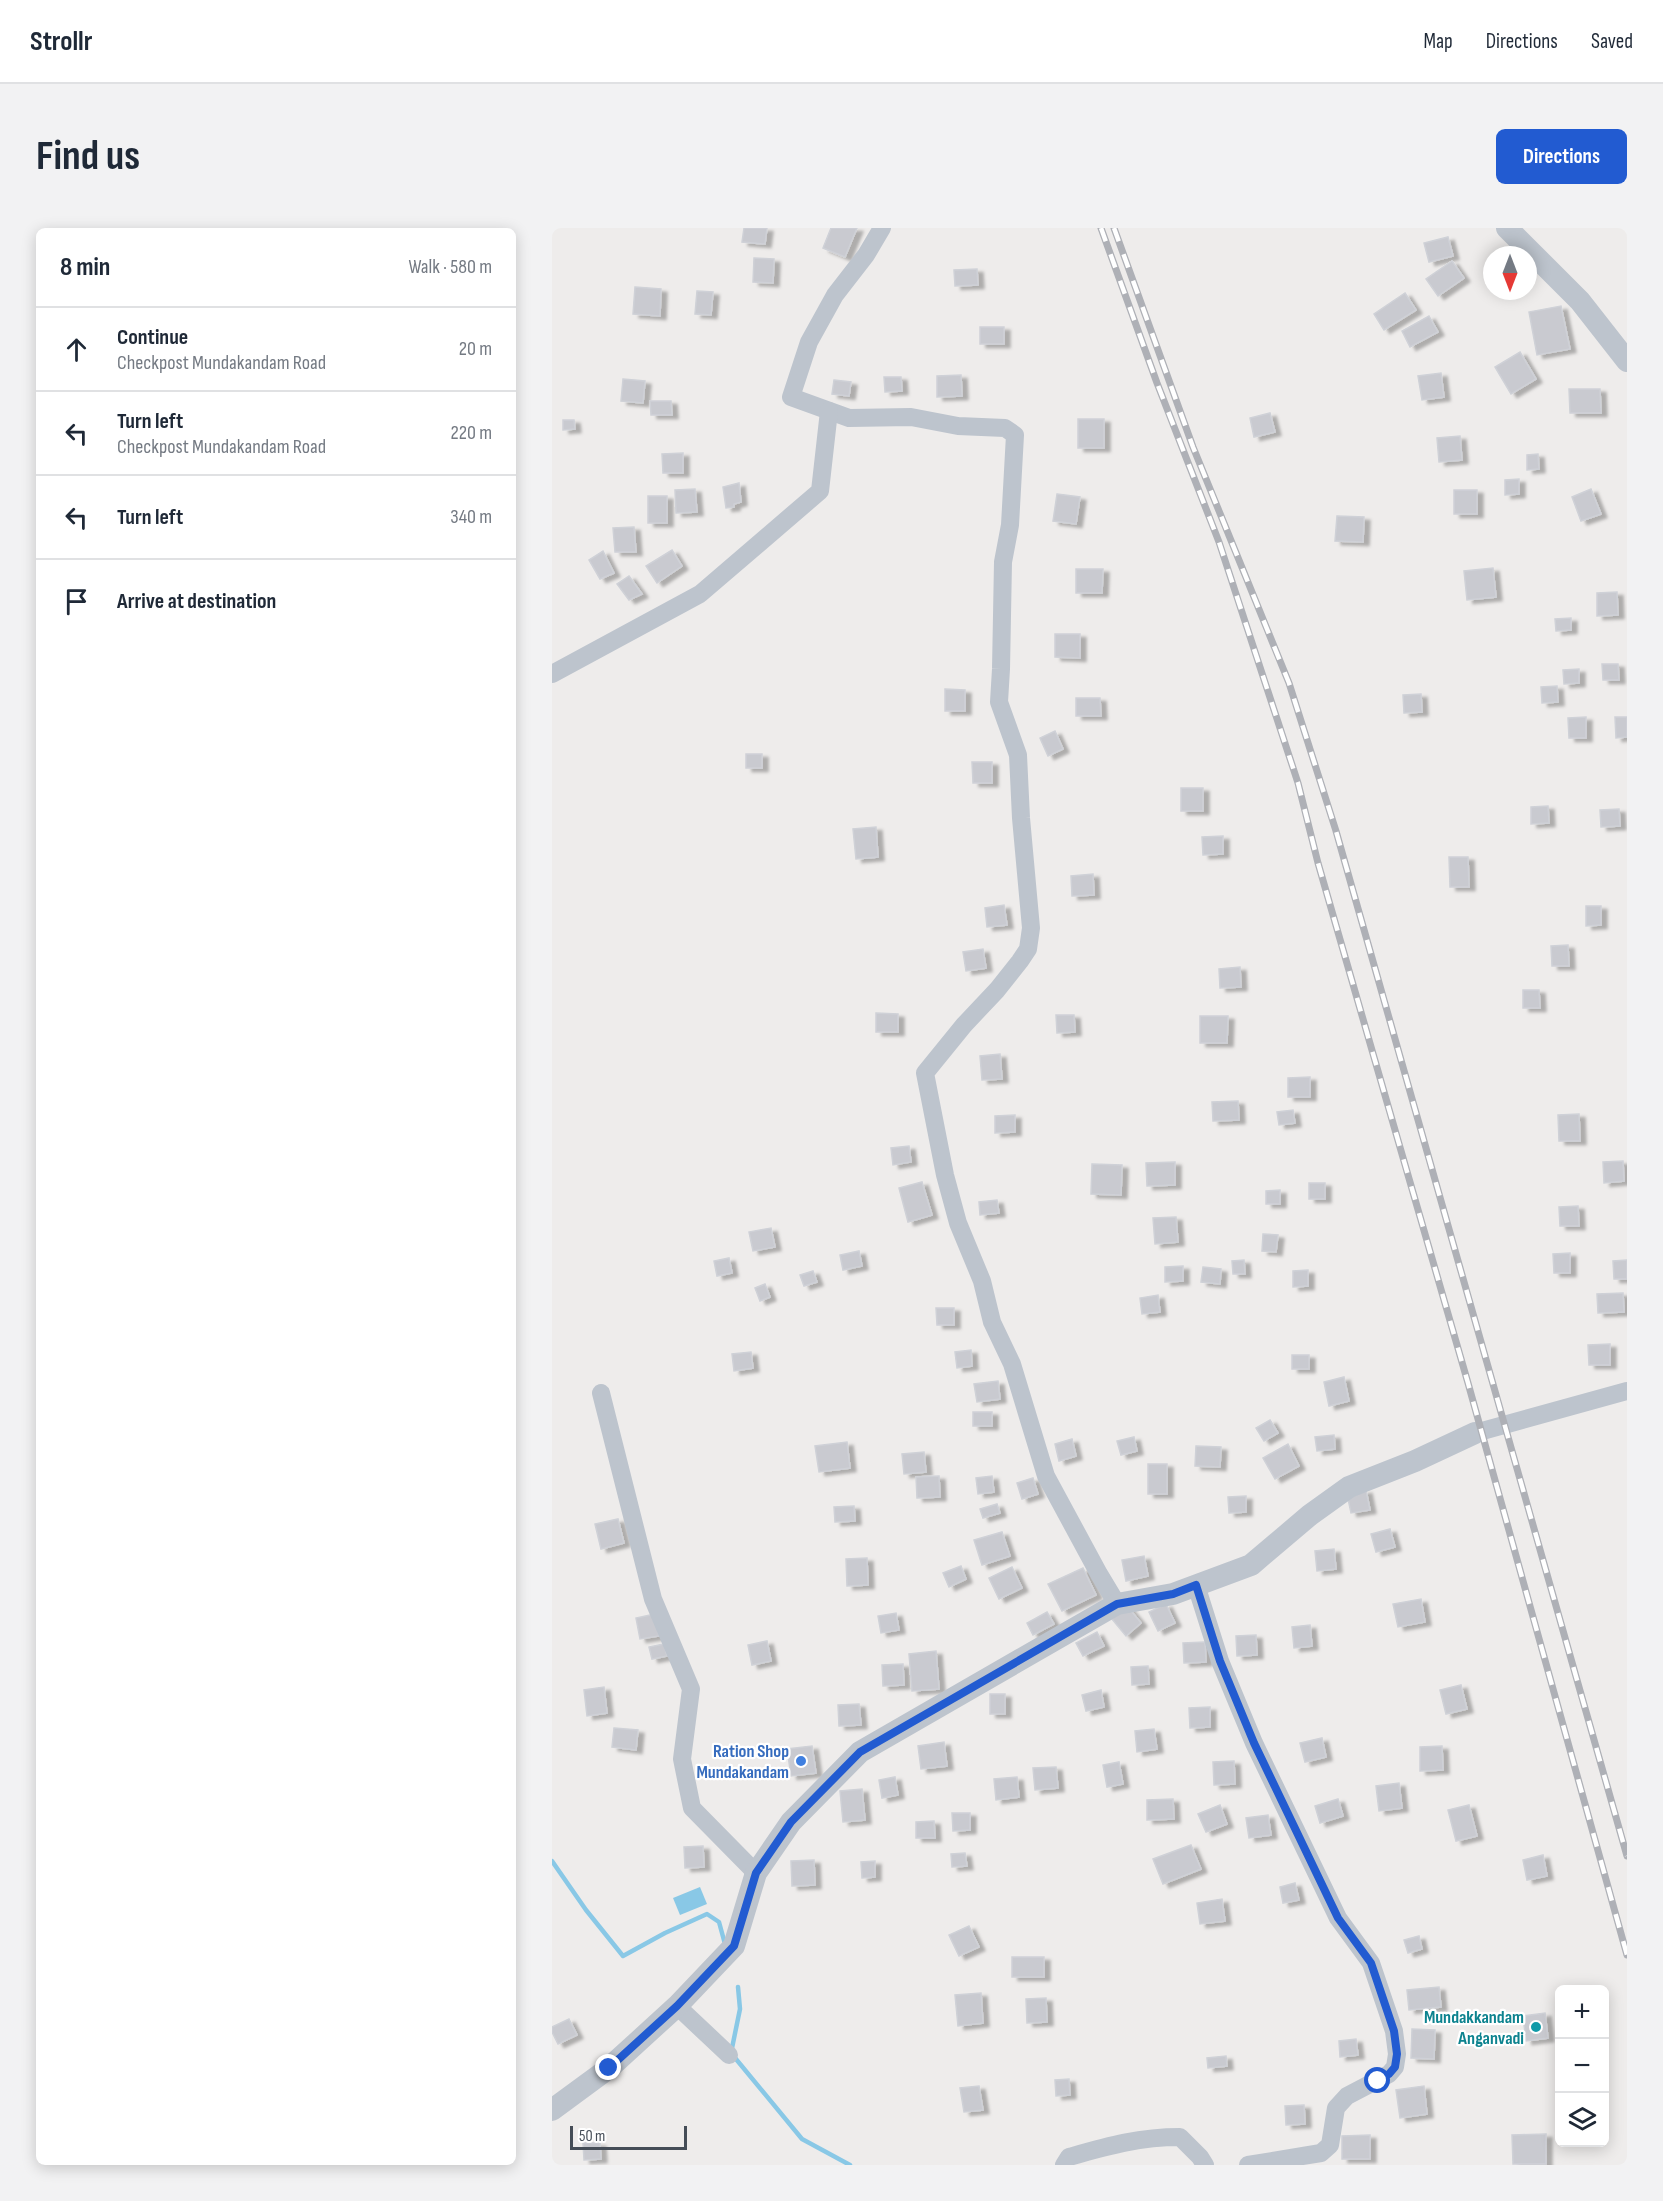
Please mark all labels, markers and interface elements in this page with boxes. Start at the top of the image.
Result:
text: Strollr [30,25,92,58]
text: Map [1423,29,1453,54]
text: Directions [1486,29,1558,54]
text: Saved [1591,29,1633,54]
button: Directions [1496,129,1627,184]
text: Find us [36,131,140,182]
north arrow [1483,246,1537,300]
text: 8 min [60,252,110,283]
text: Walk · 580 m [408,255,492,279]
text: Continue [117,324,188,351]
icon: ahead [60,333,93,366]
text: 20 m [459,337,492,361]
text: Checkpost Mundakandam Road [117,351,326,375]
text: Turn left [117,408,183,435]
icon: left [60,417,93,450]
text: 220 m [451,421,492,445]
text: Checkpost Mundakandam Road [117,435,326,459]
icon: left [60,501,93,534]
text: Turn left [117,504,183,531]
text: 340 m [450,505,492,529]
icon: arrive [60,585,93,618]
text: Arrive at destination [117,588,276,615]
place label: Ration Shop Mundakandam [696,1741,789,1783]
marker: Ration Shop Mundakandam [794,1754,808,1768]
map controls [1555,1985,1609,2147]
button: + [1555,1985,1609,2039]
place label: Mundakkandam Anganvadi [1424,2007,1524,2049]
marker: Mundakkandam Anganvadi [1529,2020,1543,2034]
button: − [1555,2039,1609,2093]
route end [595,2054,621,2080]
route start [1364,2067,1390,2093]
button: layers [1555,2093,1609,2147]
scale bar [570,2123,687,2150]
text: 50 m [579,2127,605,2146]

